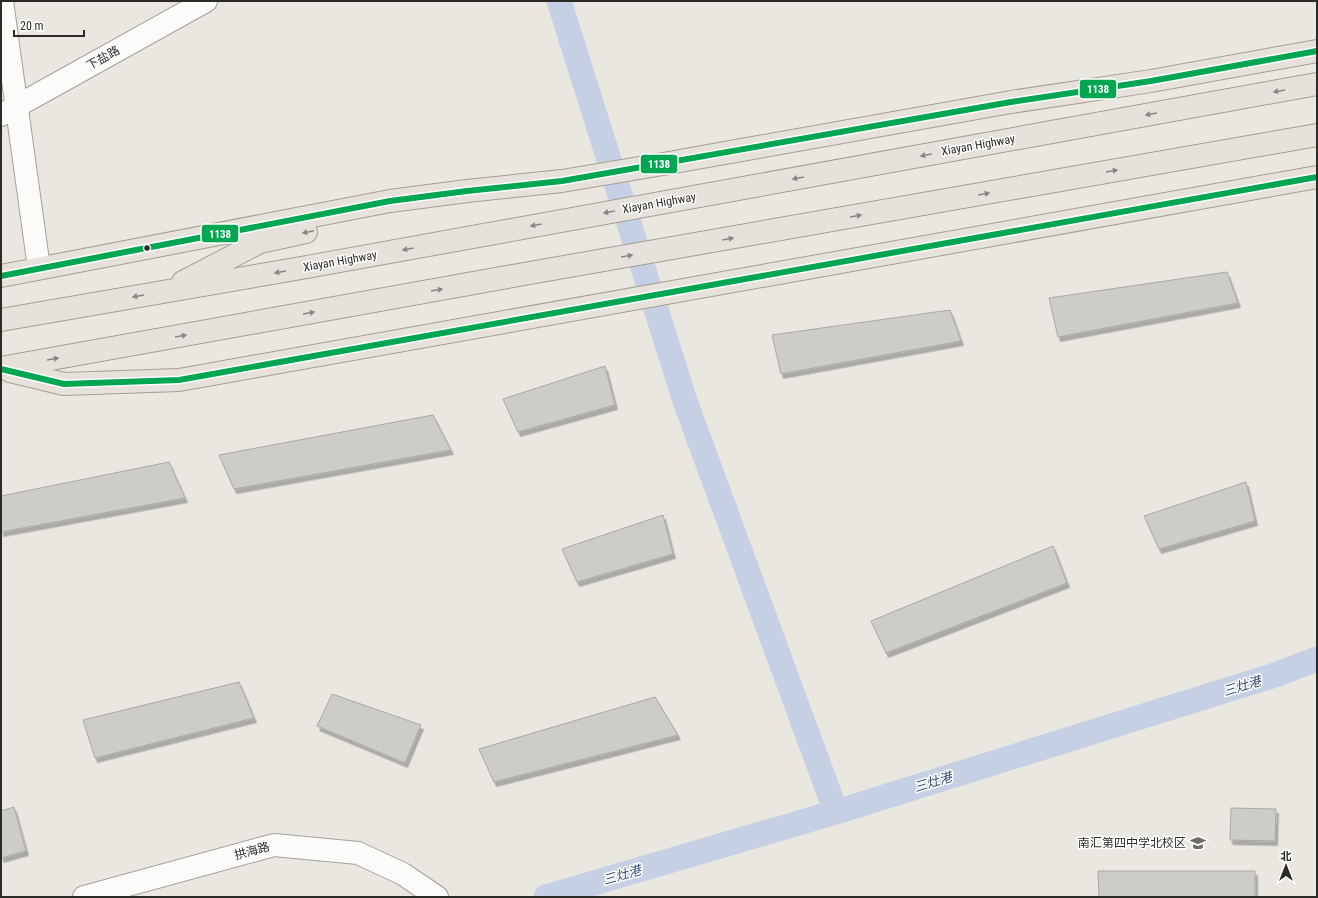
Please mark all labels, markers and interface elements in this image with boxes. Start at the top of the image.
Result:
scale bar [14,12,84,38]
text: 20 m [20,19,44,33]
street label: 下盐路 [84,43,122,73]
line badge: 1138 [1079,79,1117,99]
text: 1138 [1087,83,1110,96]
one-way arrow [1273,88,1285,94]
one-way arrow [1145,111,1157,117]
street label: Xiayan Highway [940,132,1016,158]
one-way arrow [920,152,932,158]
line badge: 1138 [640,154,678,174]
text: 1138 [648,158,671,171]
one-way arrow [1106,168,1118,174]
one-way arrow [792,175,805,181]
street label: Xiayan Highway [621,190,697,216]
one-way arrow [978,190,990,196]
one-way arrow [603,209,615,215]
one-way arrow [850,213,862,219]
one-way arrow [530,223,542,229]
line badge: 1138 [201,224,239,243]
text: 1138 [209,228,232,241]
one-way arrow [302,229,314,235]
one-way arrow [722,235,734,241]
unlabelled marker [142,243,152,253]
one-way arrow [402,246,414,252]
street label: Xiayan Highway [302,248,378,274]
one-way arrow [621,253,633,259]
one-way arrow [274,269,286,275]
one-way arrow [431,287,443,293]
one-way arrow [132,294,144,300]
one-way arrow [303,310,315,316]
one-way arrow [175,333,187,339]
one-way arrow [47,356,59,362]
water label: 三灶港 [1221,673,1265,699]
water label: 三灶港 [912,769,956,795]
school or university icon: 南汇第四中学北校区 [1189,834,1207,852]
place label: 南汇第四中学北校区 [1078,836,1186,850]
street label: 拱海路 [233,840,271,862]
north arrow [1266,846,1306,886]
text: 北 [1281,850,1292,863]
water label: 三灶港 [601,862,645,888]

